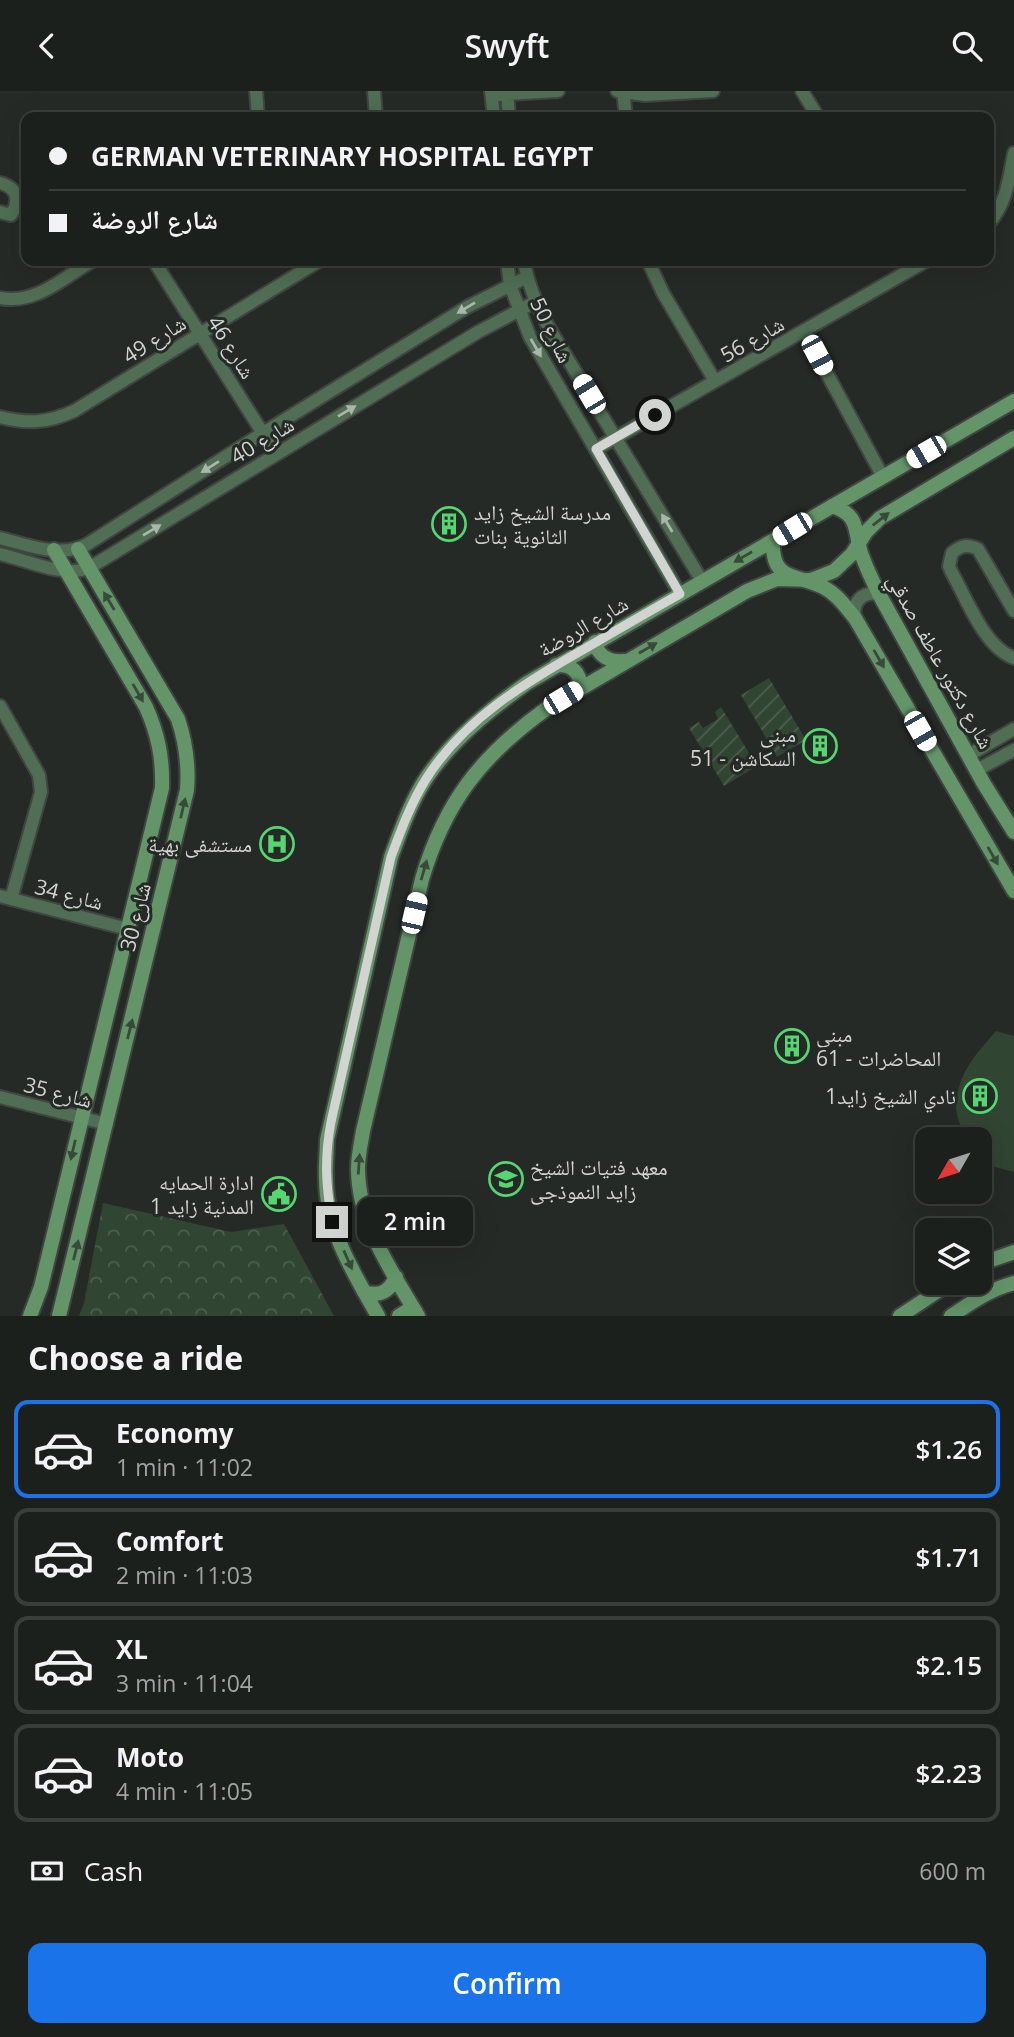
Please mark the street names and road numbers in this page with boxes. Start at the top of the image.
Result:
street label: شارع 50 [524,293,580,367]
street label: شارع 49 [117,309,191,369]
street label: شارع 46 [202,310,262,384]
street label: شارع 56 [715,310,789,368]
street label: شارع 40 [225,410,299,470]
street label: شارع دكتور عاطف صدقي [878,569,1001,755]
street label: شارع الروضة [533,589,633,663]
street label: شارع 34 [32,872,106,916]
street label: شارع 30 [113,880,157,954]
street label: شارع 35 [21,1070,95,1114]

